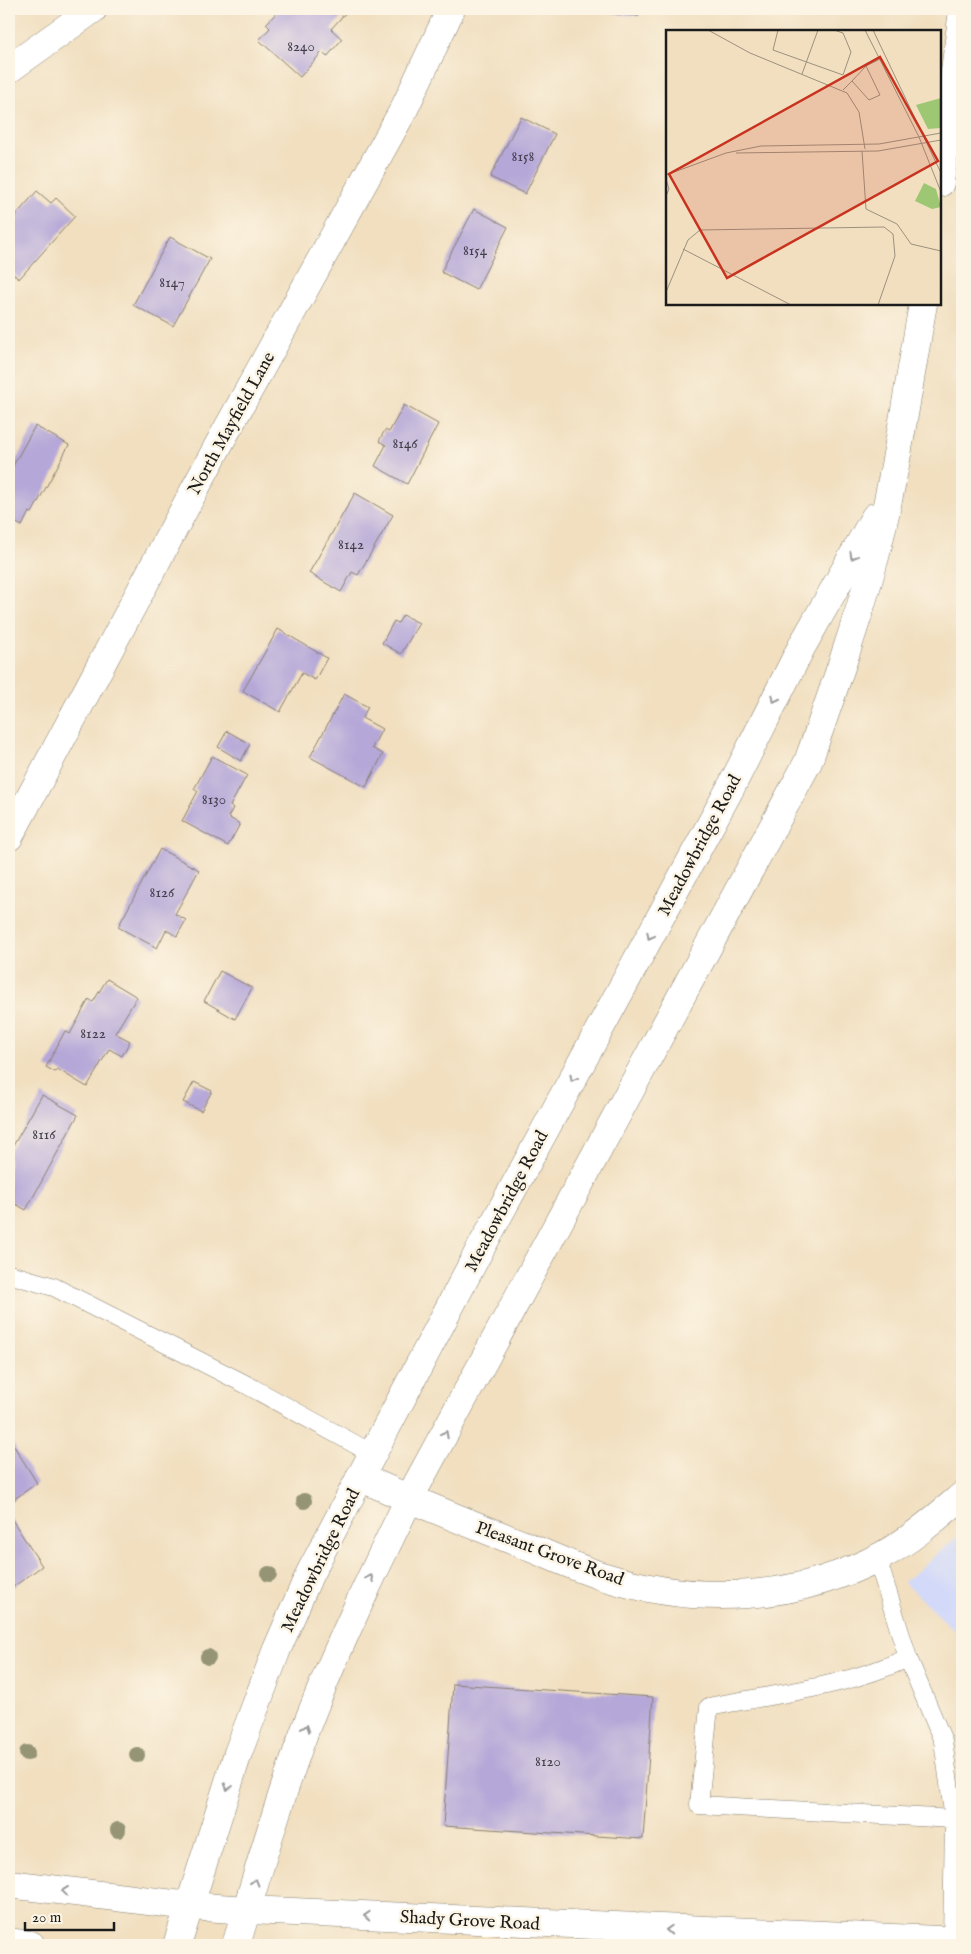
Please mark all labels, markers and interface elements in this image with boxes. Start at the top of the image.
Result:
inset map [666,30,941,305]
house number: 8240 [287,37,315,56]
house number: 8158 [512,147,535,166]
house number: 8154 [463,241,488,260]
house number: 8147 [159,273,185,292]
street label: North Mayfield Lane [183,348,281,499]
house number: 8146 [392,434,418,453]
house number: 8142 [338,535,364,554]
one-way arrow [849,551,859,560]
one-way arrow [771,694,781,703]
street label: Meadowbridge Road [653,771,747,920]
house number: 8130 [202,790,226,809]
house number: 8126 [150,883,175,902]
one-way arrow [646,930,656,939]
house number: 8122 [80,1024,106,1043]
one-way arrow [569,1073,579,1082]
house number: 8116 [32,1125,56,1144]
street label: Meadowbridge Road [460,1127,554,1276]
one-way arrow [439,1430,449,1439]
street label: Meadowbridge Road [277,1485,366,1636]
street label: Pleasant Grove Road [472,1517,627,1592]
one-way arrow [364,1574,374,1583]
one-way arrow [300,1724,310,1732]
house number: 8120 [535,1752,561,1771]
one-way arrow [223,1782,233,1790]
one-way arrow [250,1878,260,1886]
one-way arrow [61,1886,69,1897]
scale bar [25,1899,114,1931]
street label: Shady Grove Road [399,1906,541,1937]
text: 20 m [32,1908,62,1927]
one-way arrow [362,1910,370,1921]
one-way arrow [664,1924,672,1935]

